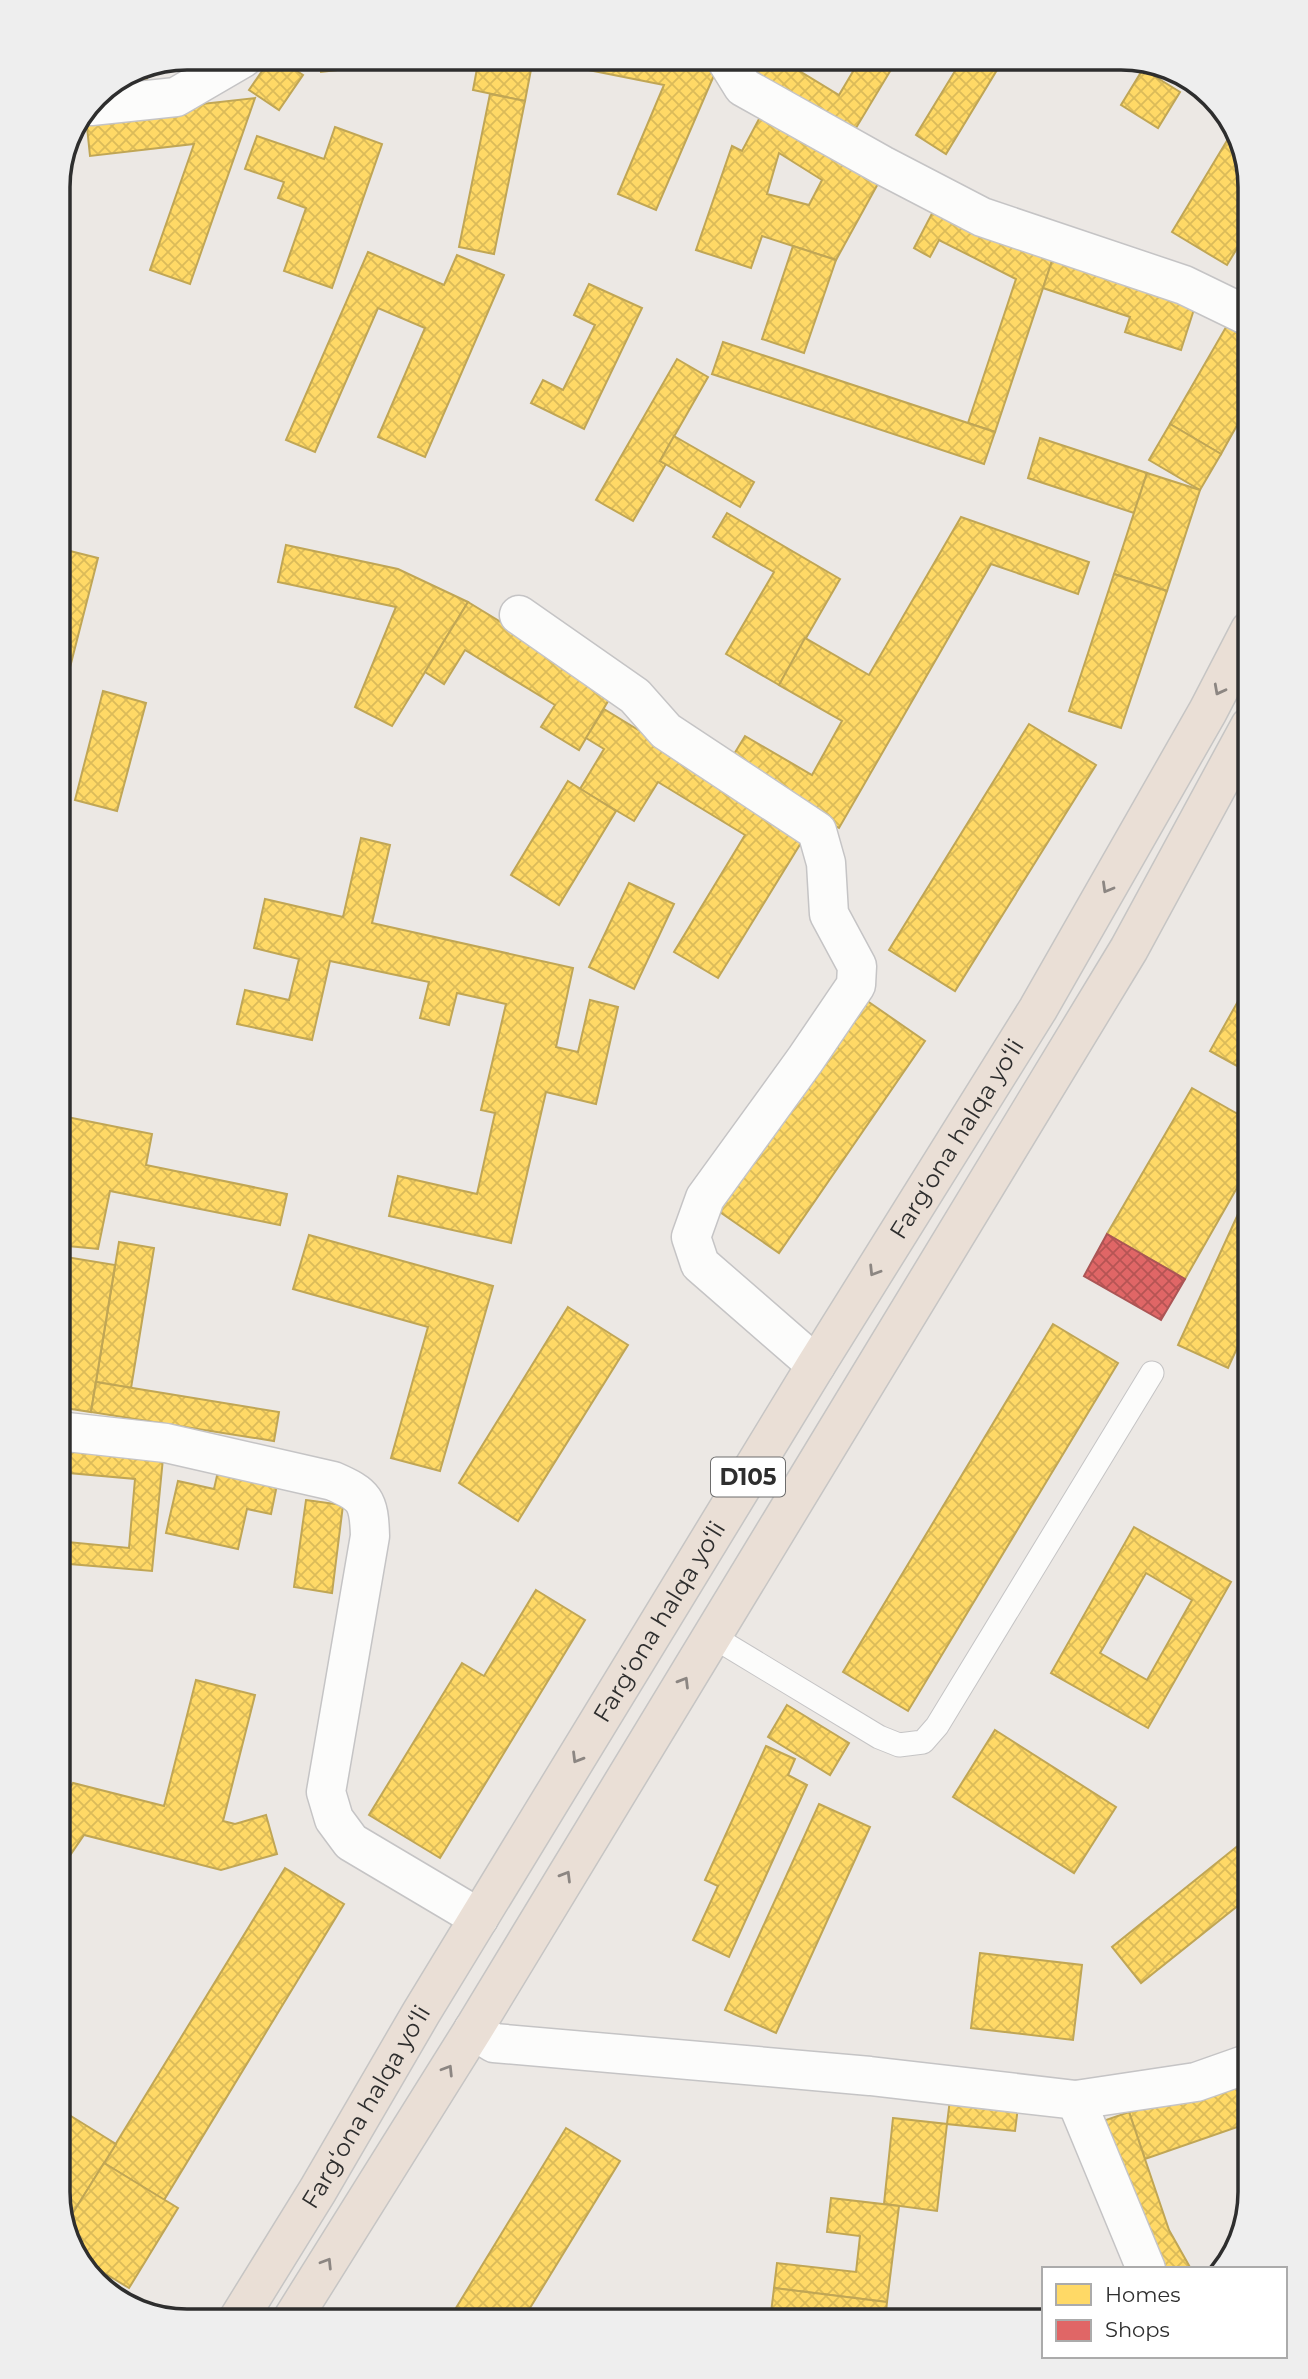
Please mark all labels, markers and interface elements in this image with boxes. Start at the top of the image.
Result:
one-way arrow [1213,683,1227,696]
one-way arrow [1102,881,1115,894]
street label: Farg‘ona halqa yo‘li [883,1033,1030,1244]
one-way arrow [870,1264,883,1277]
road number: D105 [711,1458,785,1496]
street label: Farg‘ona halqa yo‘li [587,1516,731,1727]
one-way arrow [676,1676,689,1689]
one-way arrow [572,1751,585,1764]
one-way arrow [558,1871,571,1884]
street label: Farg‘ona halqa yo‘li [295,2000,436,2214]
one-way arrow [439,2065,452,2078]
one-way arrow [318,2258,331,2271]
legend [1042,2267,1287,2358]
text: Homes [1105,2282,1180,2307]
text: Shops [1105,2317,1170,2342]

